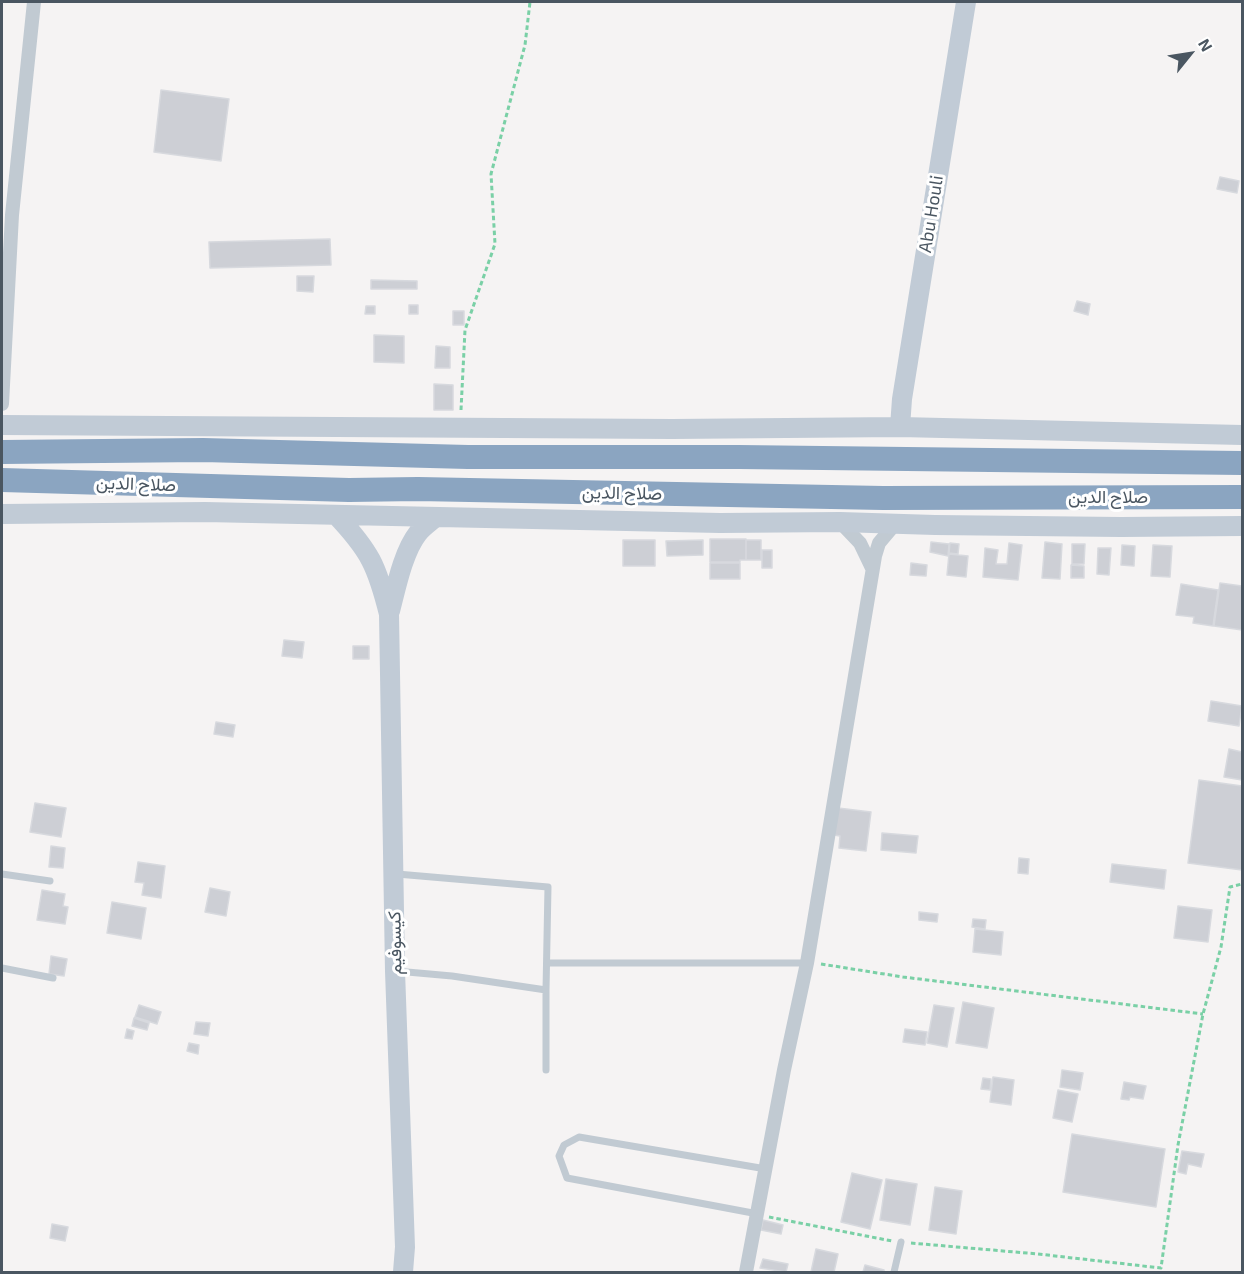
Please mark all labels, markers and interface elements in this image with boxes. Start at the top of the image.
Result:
north arrow [1160,24,1220,84]
text: N [1195,35,1217,55]
street label: Abu Houli [914,174,948,254]
street label: صلاح الدين [96,472,176,496]
street label: صلاح الدين [582,482,662,504]
street label: صلاح الدين [1068,486,1148,508]
street label: كيسوفيم [384,911,406,975]

